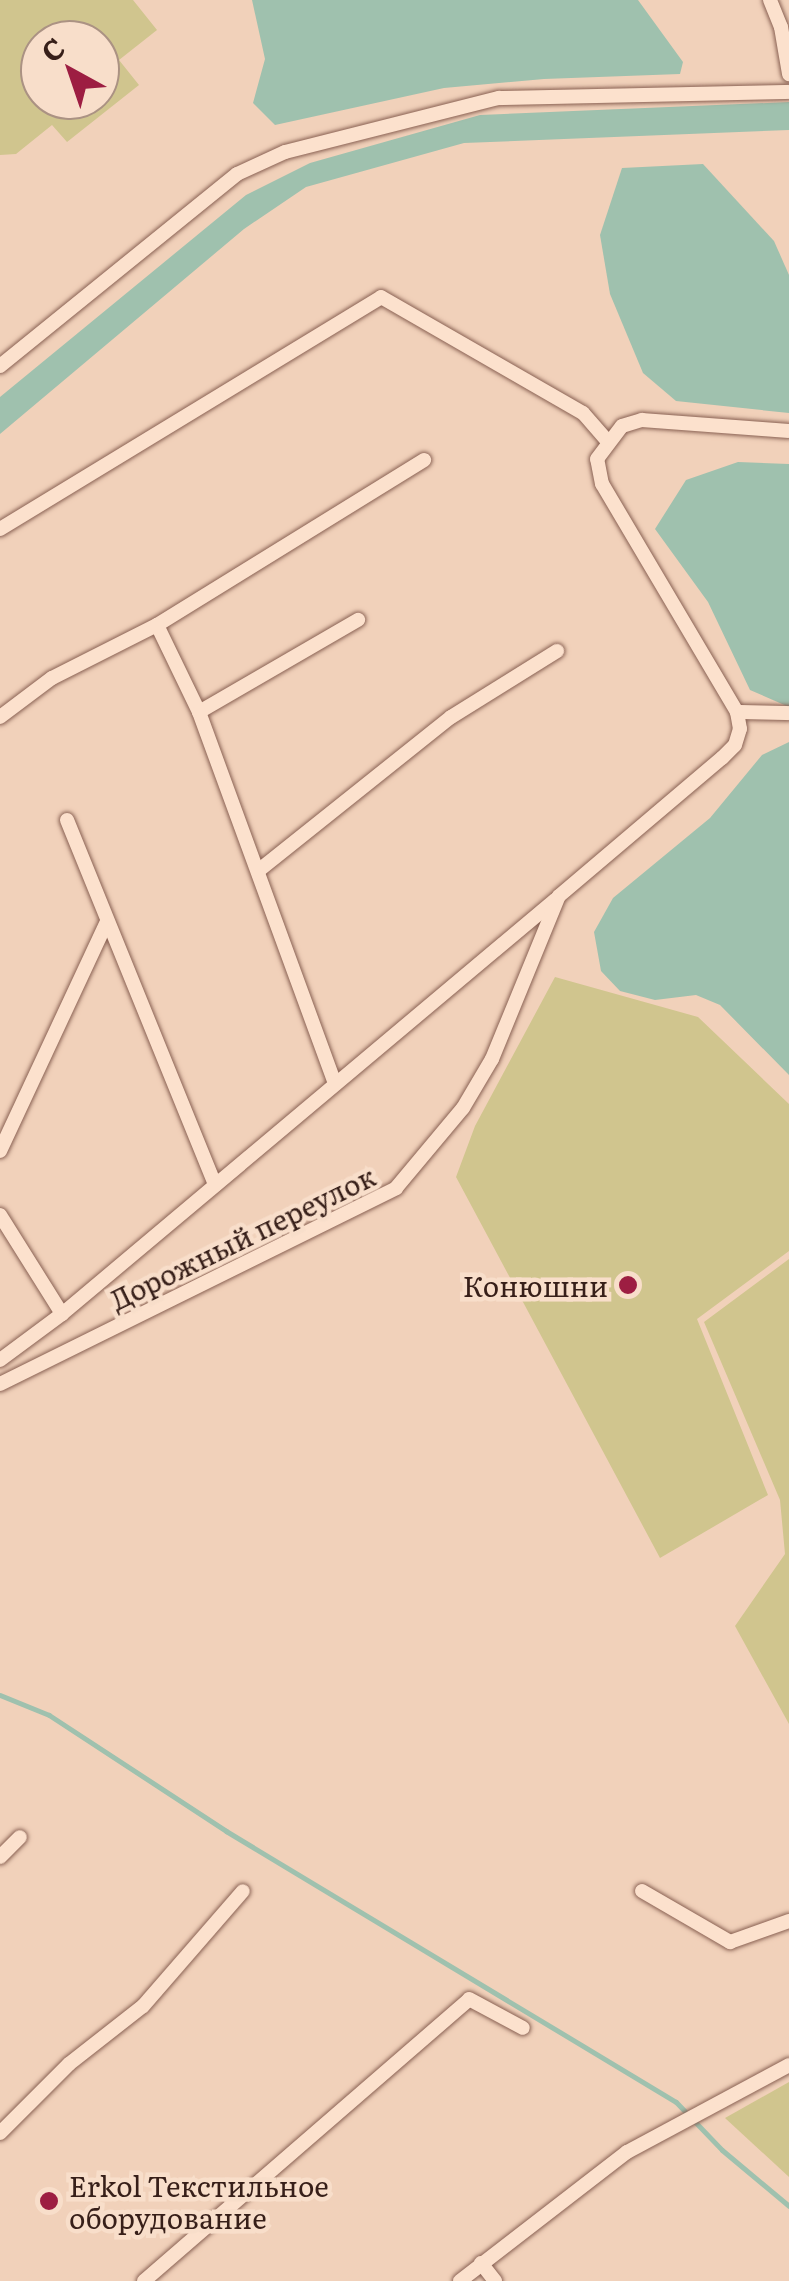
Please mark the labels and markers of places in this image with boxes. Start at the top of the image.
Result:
place label: Конюшни [463,1268,608,1302]
marker: Конюшни [617,1274,639,1296]
place label: Erkol Текстильное оборудование [69,2168,329,2234]
marker: Erkol Текстильное оборудование [38,2190,60,2212]

